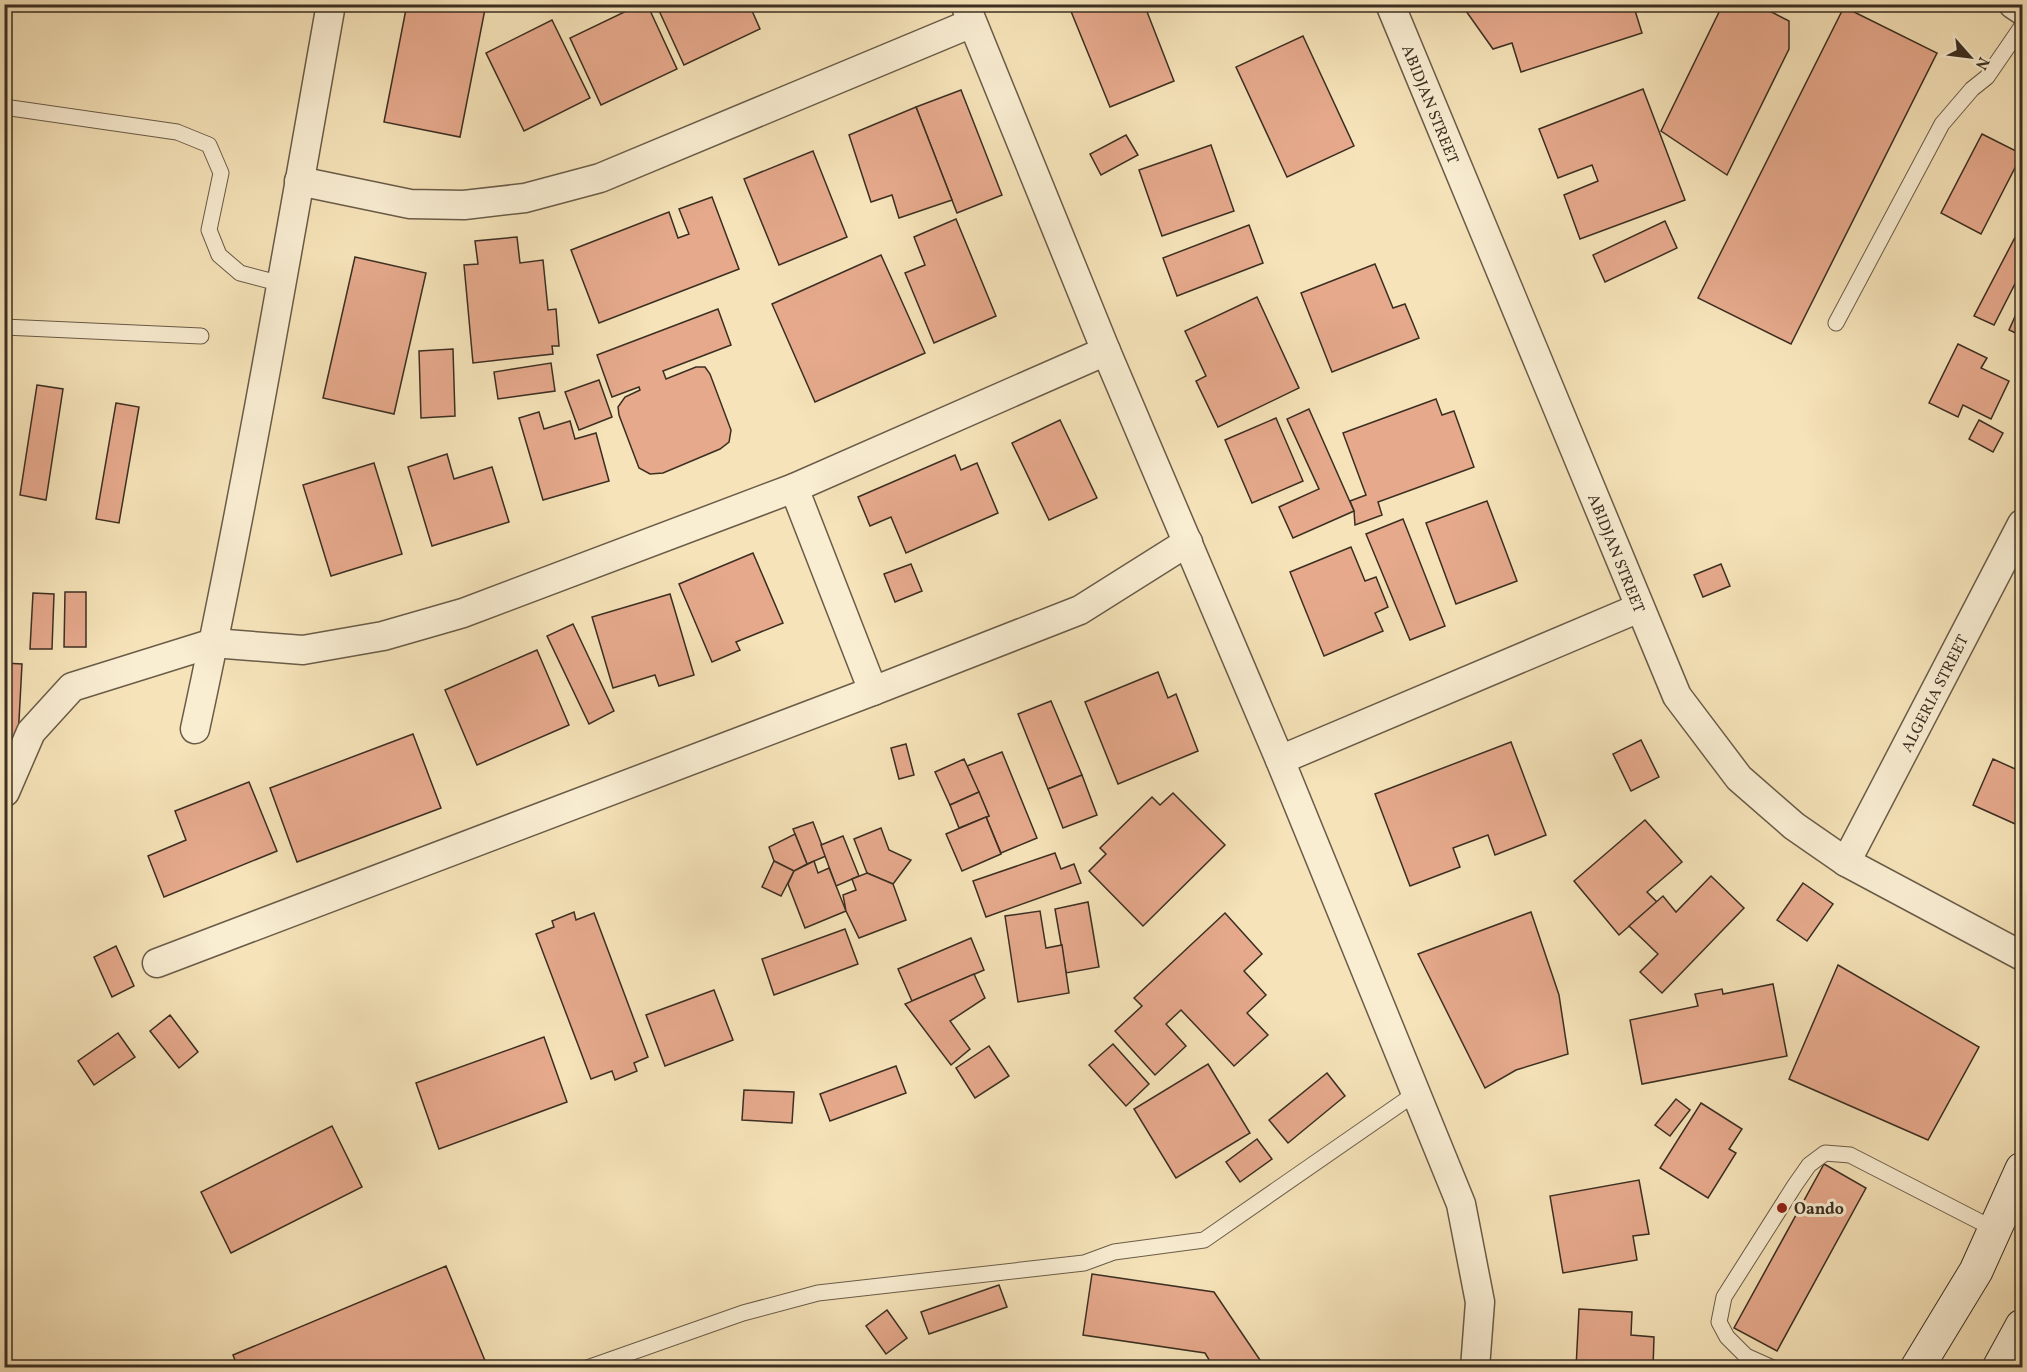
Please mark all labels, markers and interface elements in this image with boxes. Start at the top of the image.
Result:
north arrow [1940,27,2000,87]
street label: ABIDJAN STREET [1395,42,1463,168]
text: N [1969,53,1994,74]
street label: ABIDJAN STREET [1581,491,1649,617]
street label: ALGERIA STREET [1897,631,1975,756]
place label: Oando [1794,1199,1844,1221]
marker: Oando [1775,1201,1789,1215]

